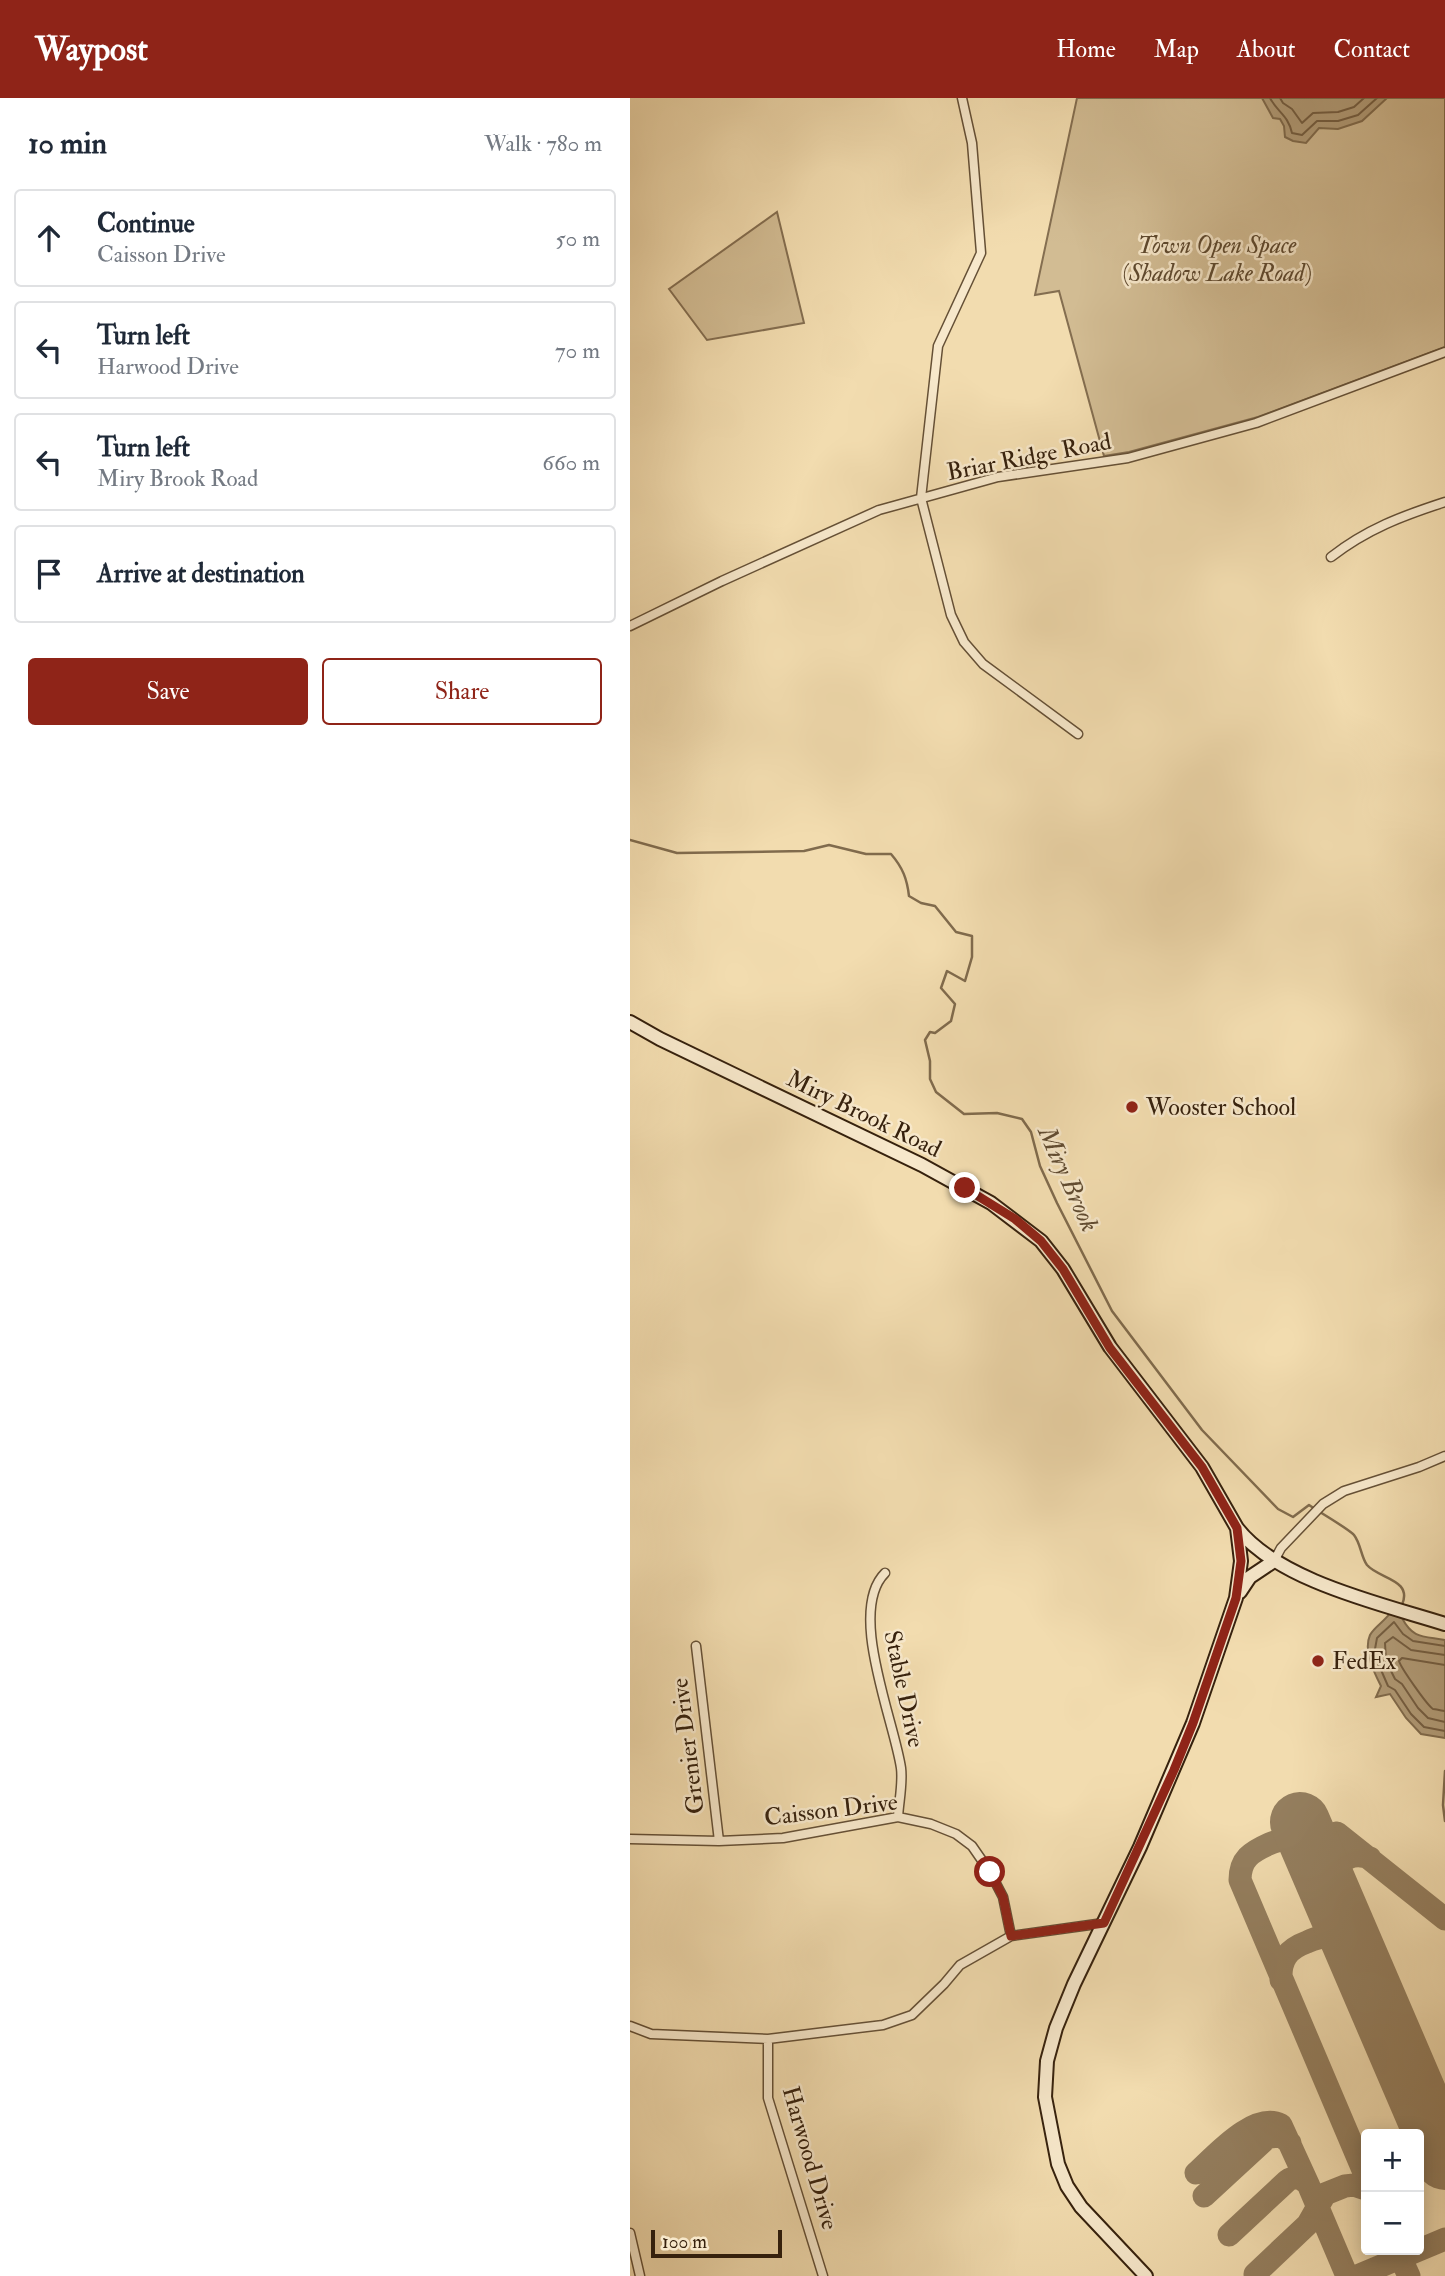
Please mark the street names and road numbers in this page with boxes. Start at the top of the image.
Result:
street label: Briar Ridge Road [944,426,1114,488]
street label: Miry Brook Road [782,1063,947,1165]
street label: Stable Drive [876,1628,932,1750]
street label: Grenier Drive [664,1676,712,1816]
street label: Caisson Drive [763,1786,899,1834]
street label: Harwood Drive [775,2083,845,2233]

